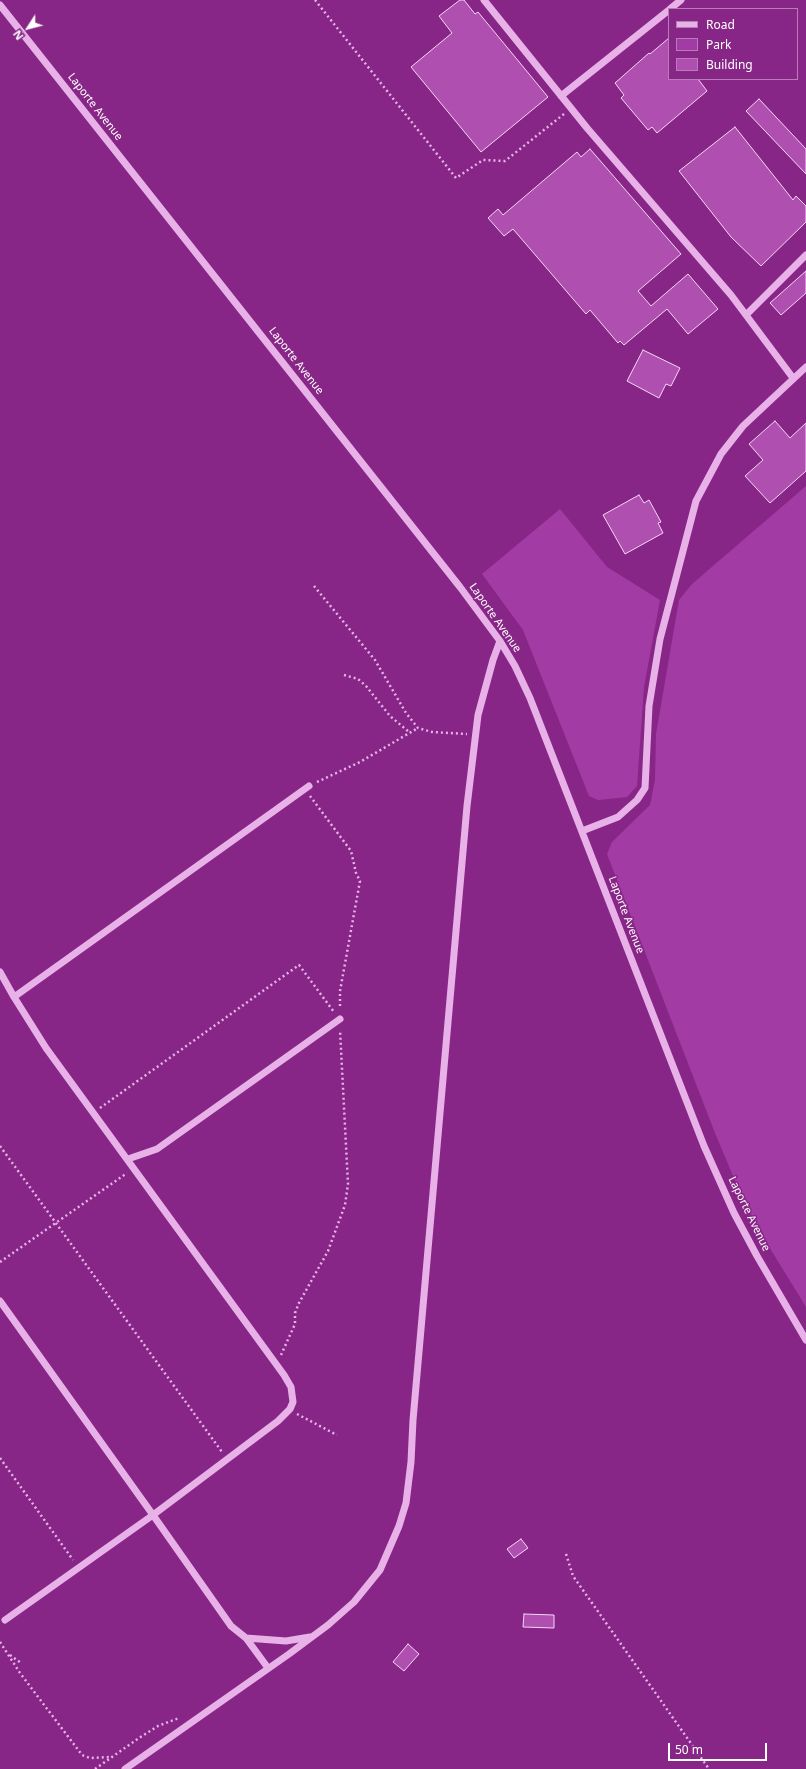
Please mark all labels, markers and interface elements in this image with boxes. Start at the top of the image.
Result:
north arrow [8,8,48,48]
legend [668,8,798,80]
text: Road [706,16,735,33]
text: N [9,27,27,43]
text: Park [706,36,731,53]
text: Building [706,56,753,73]
street label: Laporte Avenue [65,71,125,143]
street label: Laporte Avenue [266,325,326,397]
street label: Laporte Avenue [466,581,524,655]
street label: Laporte Avenue [605,875,647,955]
street label: Laporte Avenue [725,1174,773,1254]
scale bar [670,1735,769,1761]
text: 50 m [675,1741,703,1758]

